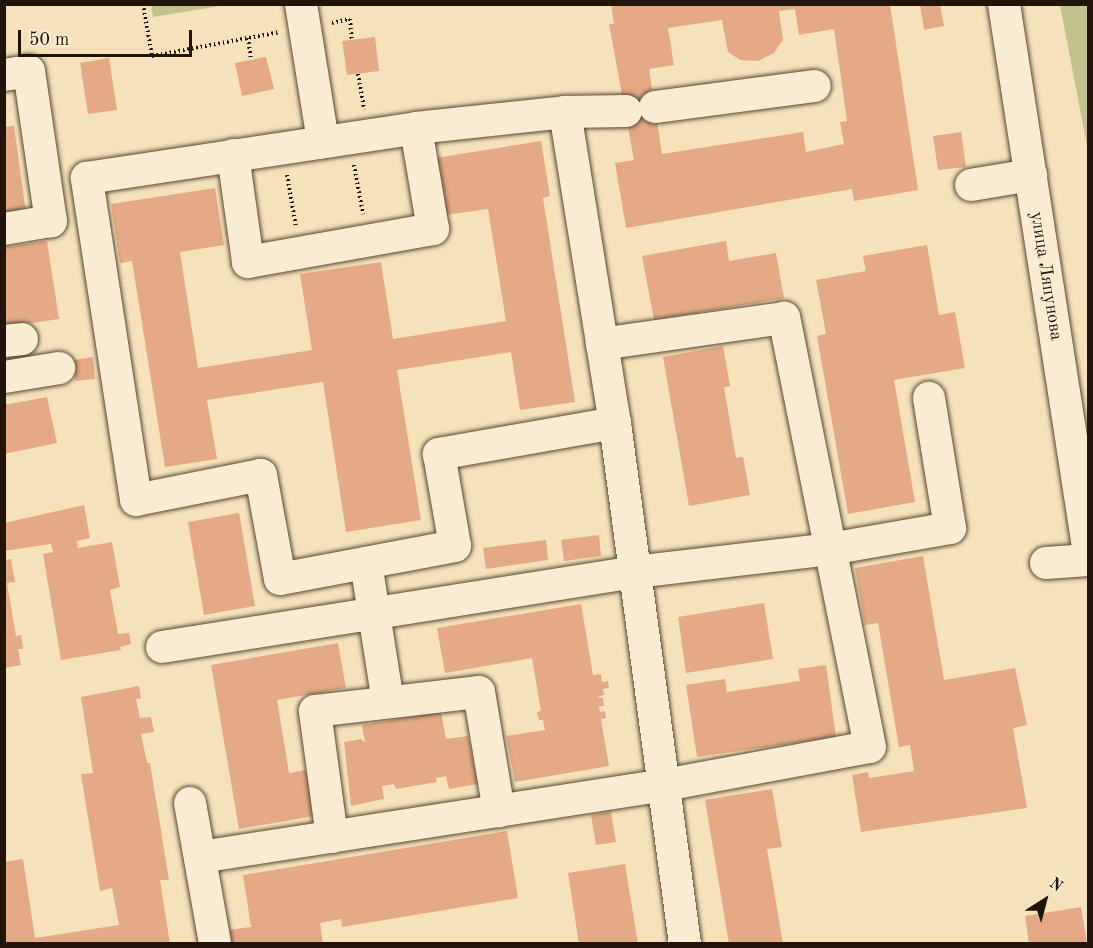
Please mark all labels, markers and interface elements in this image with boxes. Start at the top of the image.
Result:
scale bar [21,18,195,56]
text: 50 m [29,31,69,49]
street label: улица Ляпунова [1025,210,1067,342]
north arrow [1015,870,1075,930]
text: N [1046,875,1065,896]

